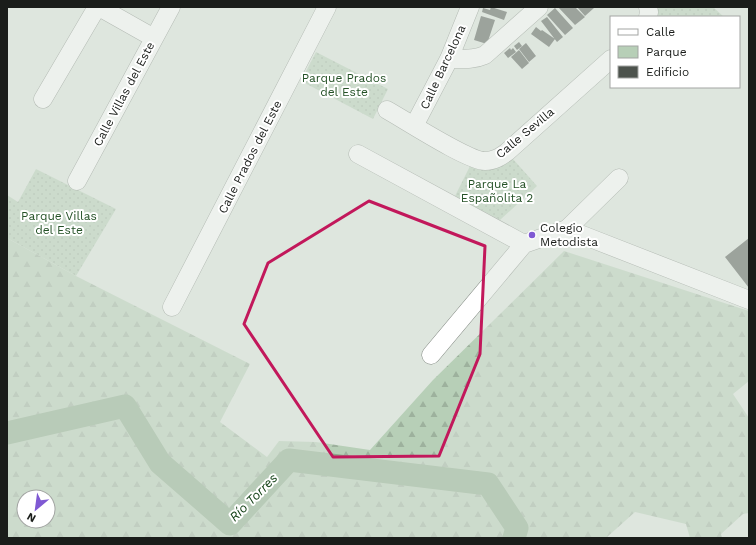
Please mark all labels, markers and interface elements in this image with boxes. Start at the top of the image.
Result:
legend [610,16,740,88]
street label: Calle Barcelona [417,22,469,111]
text: Calle [646,25,675,39]
street label: Calle Villas del Este [91,39,157,149]
text: Parque [646,45,687,59]
text: Edificio [646,65,689,79]
park label: Parque Prados del Este [302,71,386,99]
street label: Calle Prados del Este [215,98,285,216]
street label: Calle Sevilla [493,105,557,161]
park label: Parque La Españolita 2 [461,177,533,205]
park label: Parque Villas del Este [21,209,97,237]
place label: Colegio Metodista [540,221,598,249]
marker: Colegio Metodista [527,230,537,240]
water label: Río Torres [226,470,281,524]
north arrow [16,489,56,529]
text: N [25,510,38,525]

